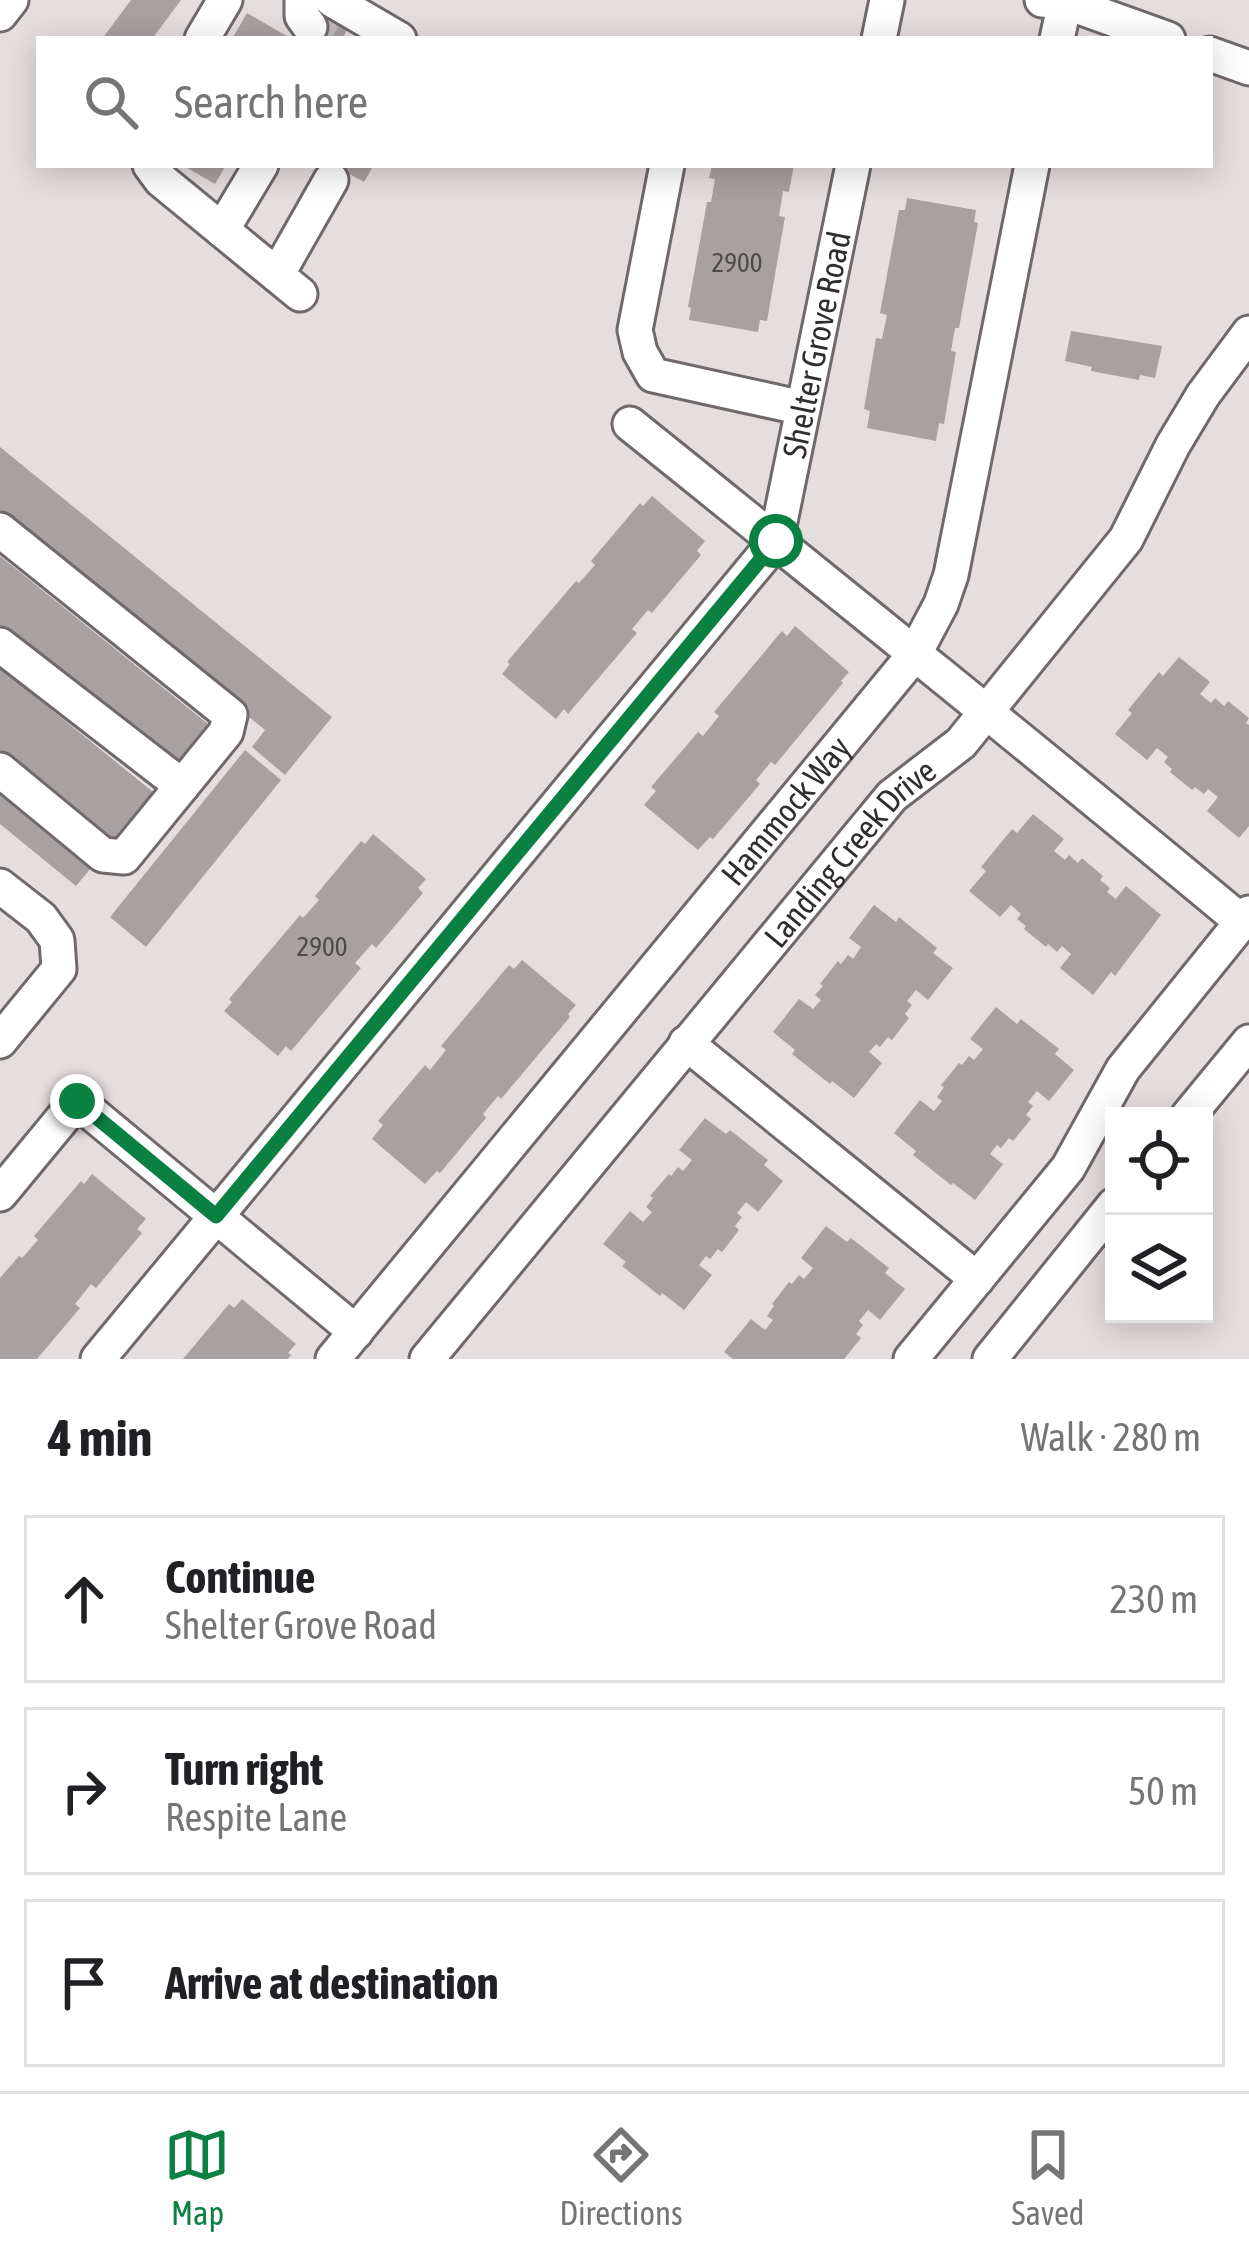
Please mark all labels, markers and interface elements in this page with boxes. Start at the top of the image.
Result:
search box [36,36,1213,168]
icon: search [78,69,144,135]
text: Search here [174,76,368,128]
street label: Shelter Grove Road [775,228,858,461]
house number: 2900 [712,247,762,278]
route start [749,514,803,568]
street label: Hammock Way [713,729,858,892]
street label: Landing Creek Drive [756,751,943,955]
house number: 2900 [297,931,347,962]
route end [50,1074,104,1128]
map controls [1105,1107,1213,1323]
button: locate [1105,1107,1213,1215]
button: layers [1105,1215,1213,1323]
text: 4 min [48,1408,152,1467]
text: Walk · 280 m [1021,1415,1201,1459]
text: Continue [165,1551,316,1603]
icon: ahead [51,1566,117,1632]
text: 230 m [1110,1577,1198,1621]
text: Shelter Grove Road [165,1603,437,1647]
text: Turn right [165,1743,323,1795]
icon: right [51,1758,117,1824]
text: 50 m [1128,1769,1198,1813]
text: Respite Lane [165,1795,347,1839]
icon: arrive [51,1950,117,2016]
text: Arrive at destination [165,1957,499,2009]
tab: Map [164,2122,230,2232]
tab: Directions [559,2122,683,2232]
tab: Saved [1012,2122,1084,2232]

